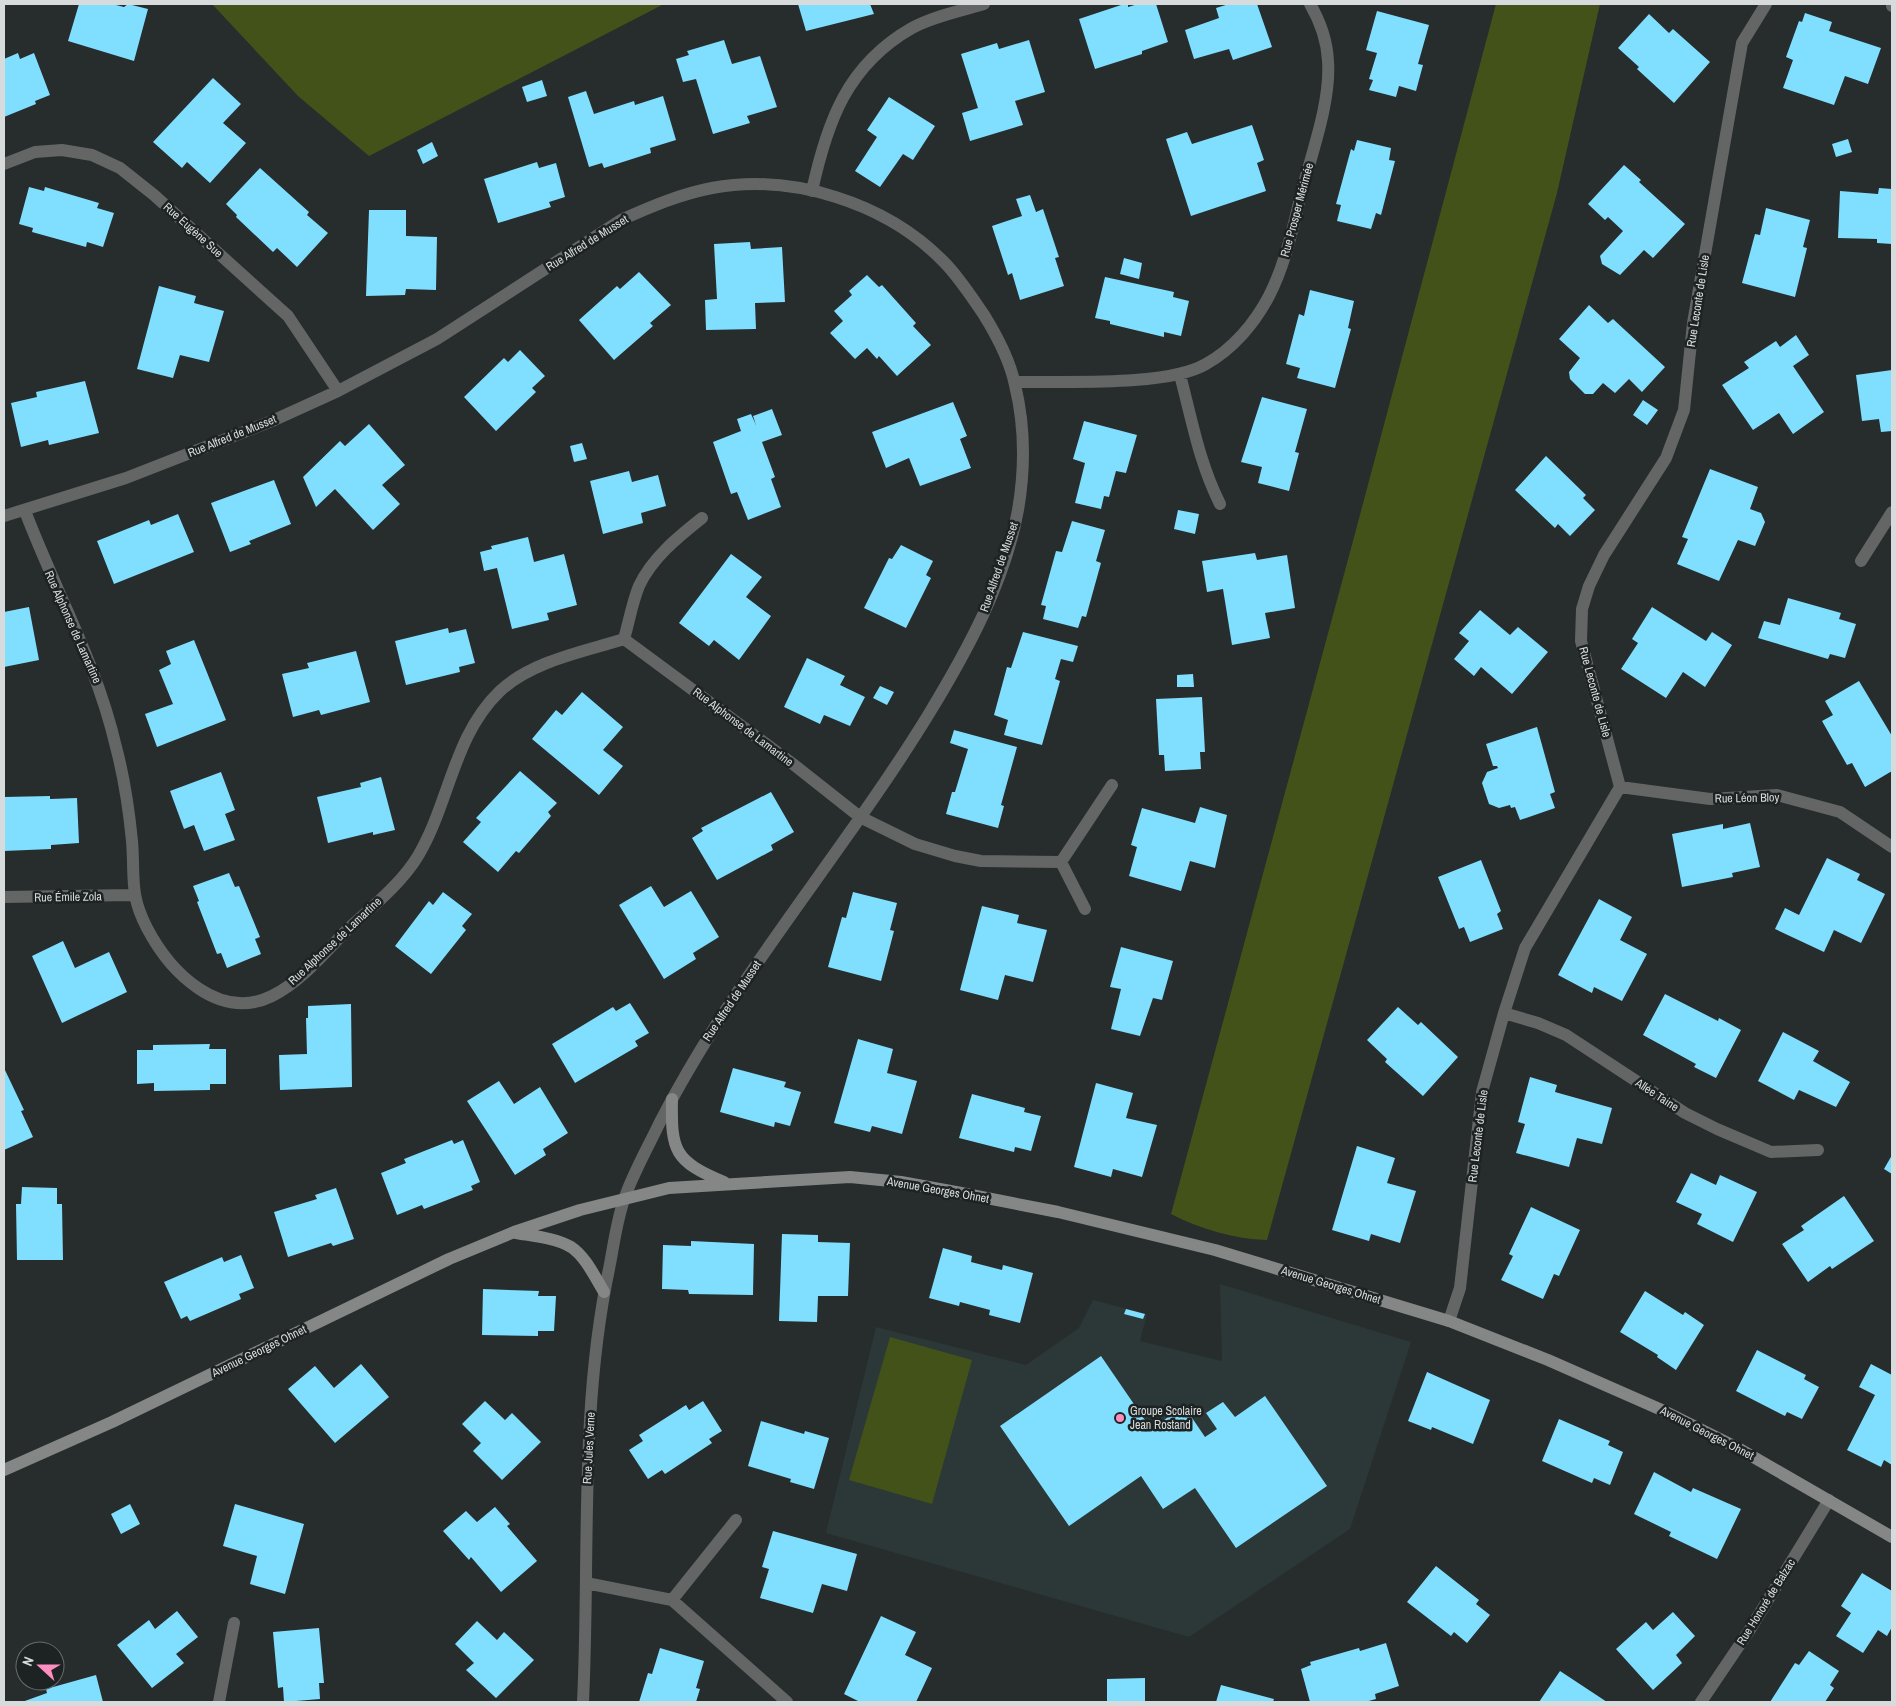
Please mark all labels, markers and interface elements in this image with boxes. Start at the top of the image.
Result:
street label: Rue Prosper Mérimée [1277,161,1317,259]
street label: Rue Eugène Sue [160,199,226,261]
street label: Rue Alfred de Musset [543,211,631,275]
street label: Rue Leconte de Lisle [1683,254,1713,348]
street label: Rue Alfred de Musset [185,411,279,461]
street label: Rue Alfred de Musset [976,520,1022,614]
street label: Rue Alphonse de Lamartine [41,568,105,686]
street label: Rue Leconte de Lisle [1575,645,1615,739]
street label: Rue Alphonse de Lamartine [689,684,797,770]
street label: Rue Léon Bloy [1715,789,1779,807]
street label: Rue Émile Zola [34,888,103,906]
street label: Rue Alphonse de Lamartine [285,894,385,988]
street label: Rue Alfred de Musset [699,957,765,1044]
street label: Allée Taine [1631,1074,1682,1115]
street label: Rue Leconte de Lisle [1464,1089,1492,1183]
street label: Avenue Georges Ohnet [885,1173,990,1207]
street label: Avenue Georges Ohnet [1278,1262,1383,1308]
street label: Avenue Georges Ohnet [208,1321,309,1381]
street label: Avenue Georges Ohnet [1656,1402,1757,1464]
place label: Groupe Scolaire Jean Rostand [1130,1403,1202,1433]
street label: Rue Jules Verne [579,1412,599,1484]
marker: Groupe Scolaire Jean Rostand [1114,1412,1126,1424]
street label: Rue Honoré de Balzac [1733,1556,1799,1648]
north arrow [15,1641,65,1691]
text: N [18,1654,38,1668]

